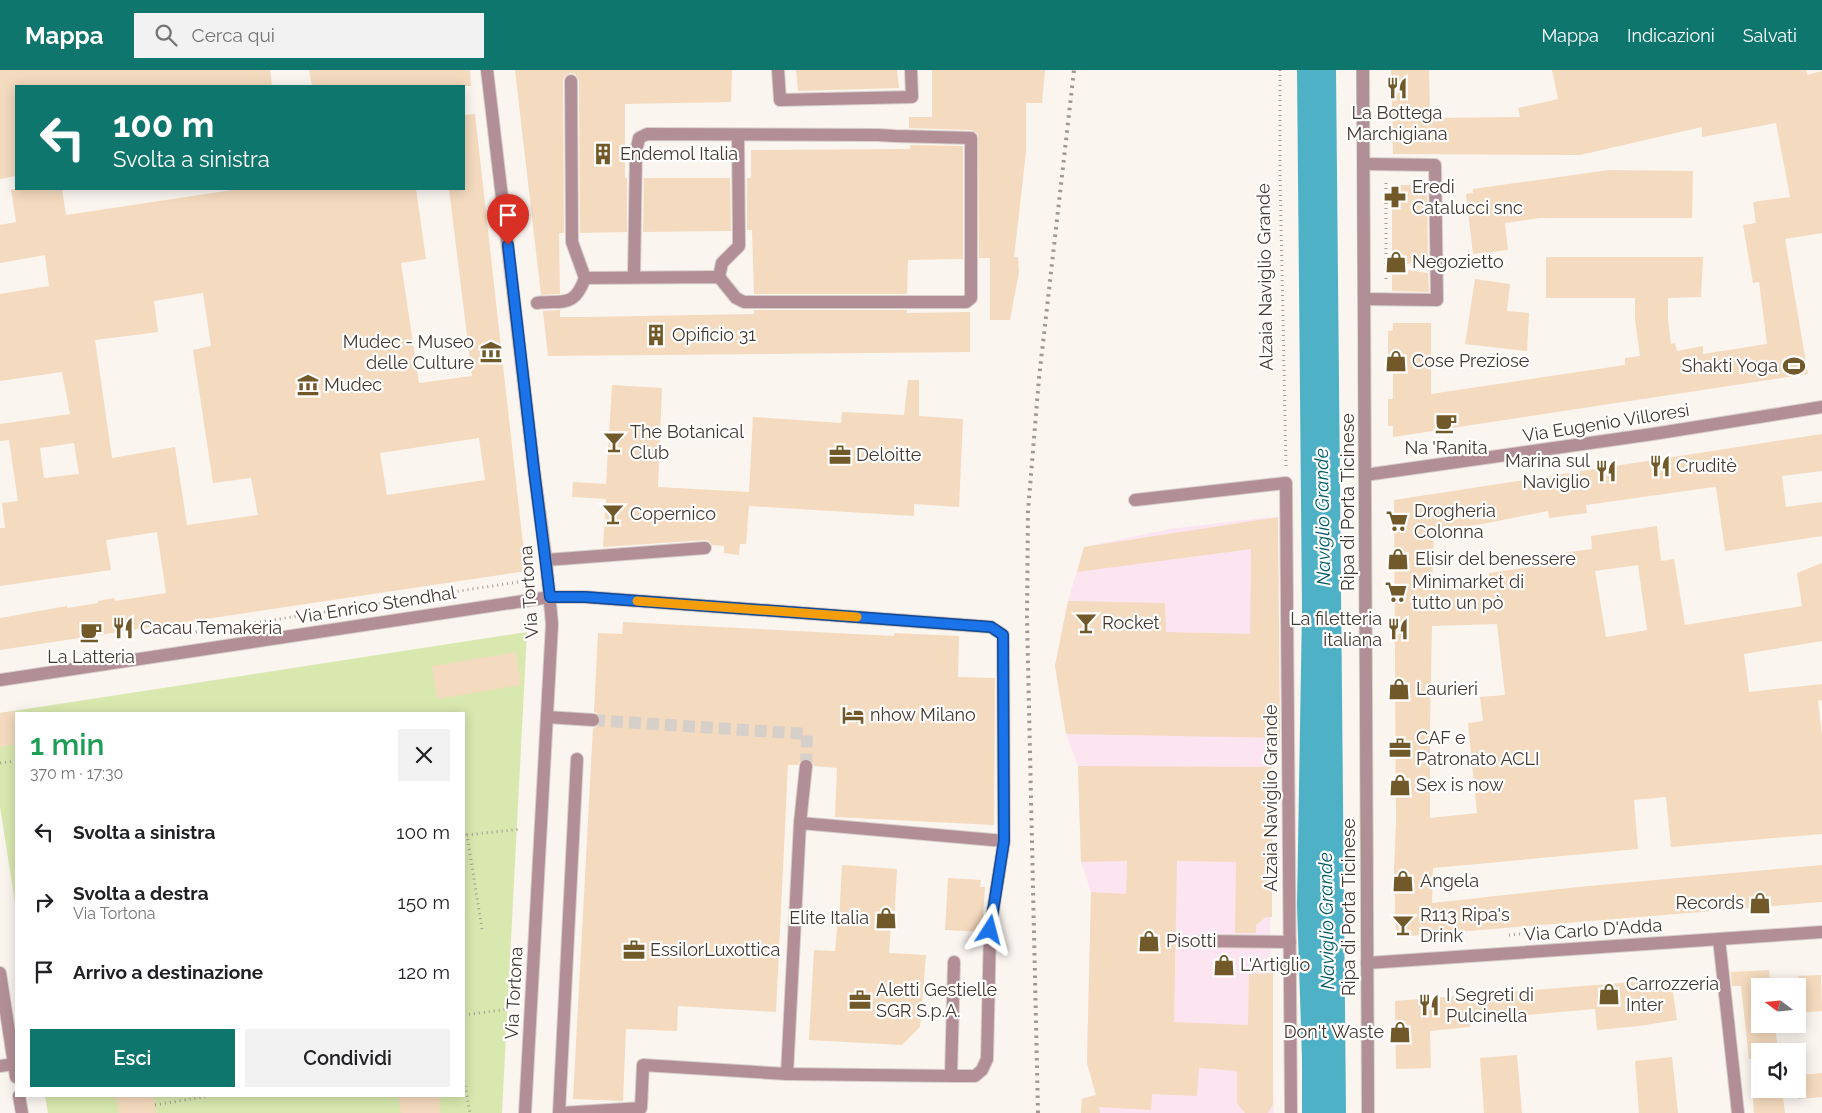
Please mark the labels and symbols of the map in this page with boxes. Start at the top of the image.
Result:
restaurant icon: La Bottega Marchigiana [1384,75,1410,101]
place label: La Bottega Marchigiana [1347,102,1448,144]
building icon: Endemol Italia [590,141,616,167]
place label: Endemol Italia [620,143,738,164]
place label: Eredi Catalucci snc [1412,176,1523,218]
street label: Alzaia Naviglio Grande [1252,183,1277,371]
pharmacy icon: Eredi Catalucci snc [1382,184,1408,210]
pin [487,194,529,245]
shop icon: Negozietto [1383,249,1409,275]
place label: Negozietto [1412,251,1504,272]
building icon: Opificio 31 [643,322,669,348]
place label: Opificio 31 [672,324,756,345]
place label: Mudec - Museo delle Culture [343,331,474,373]
museum icon: Mudec - Museo delle Culture [478,339,504,365]
shop icon: Cose Preziose [1383,348,1409,374]
place label: Cose Preziose [1412,350,1530,371]
sports icon: Shakti Yoga [1781,353,1807,379]
place label: Shakti Yoga [1682,355,1778,376]
museum icon: Mudec [295,372,321,398]
place label: Mudec [324,374,382,395]
street label: Via Eugenio Villoresi [1521,399,1691,446]
cafe icon: Na 'Ranita [1433,410,1459,436]
street label: Ripa di Porta Ticinese [1337,413,1358,591]
place label: The Botanical Club [630,421,744,463]
bar icon: The Botanical Club [601,429,627,455]
place label: Na 'Ranita [1404,437,1488,458]
office icon: Deloitte [827,442,853,468]
place label: Deloitte [856,444,922,465]
water label: Naviglio Grande [1310,448,1334,586]
place label: Marina sul Naviglio [1505,450,1590,492]
restaurant icon: Cruditè [1647,453,1673,479]
place label: Cruditè [1676,455,1737,476]
restaurant icon: Marina sul Naviglio [1593,458,1619,484]
place label: Drogheria Colonna [1414,500,1496,542]
bar icon: Copernico [600,501,626,527]
place label: Copernico [630,503,716,524]
supermarket icon: Drogheria Colonna [1384,508,1410,534]
street label: Via Tortona [515,545,542,639]
shop icon: Elisir del benessere [1385,546,1411,572]
place label: Elisir del benessere [1415,548,1576,569]
place label: Minimarket di tutto un pò [1412,571,1524,613]
supermarket icon: Minimarket di tutto un pò [1383,579,1409,605]
street label: Via Enrico Stendhal [295,582,457,627]
place label: La filetteria italiana [1290,608,1382,650]
bar icon: Rocket [1073,610,1099,636]
place label: Rocket [1102,612,1160,633]
restaurant icon: Cacau Temakeria [110,615,136,641]
restaurant icon: La filetteria italiana [1385,616,1411,642]
place label: Cacau Temakeria [140,617,282,638]
cafe icon: La Latteria [78,619,104,645]
place label: La Latteria [47,646,135,667]
shop icon: Laurieri [1386,676,1412,702]
place label: Laurieri [1416,678,1478,699]
hotel icon: nhow Milano [840,702,866,728]
place label: nhow Milano [870,704,976,725]
street label: Alzaia Naviglio Grande [1260,704,1281,892]
place label: CAF e Patronato ACLI [1416,727,1539,769]
office icon: CAF e Patronato ACLI [1387,735,1413,761]
shop icon: Sex is now [1387,772,1413,798]
place label: Sex is now [1416,774,1504,795]
street label: Ripa di Porta Ticinese [1338,818,1359,996]
water label: Naviglio Grande [1314,852,1338,990]
shop icon: Angela [1390,868,1416,894]
place label: Angela [1420,870,1479,891]
shop icon: Records [1747,890,1773,916]
place label: Records [1676,892,1744,913]
position arrow [963,903,1015,955]
place label: R113 Ripa's Drink [1420,904,1510,946]
shop icon: Elite Italia [873,905,899,931]
place label: Elite Italia [789,907,869,928]
bar icon: R113 Ripa's Drink [1390,912,1416,938]
street label: Via Carlo D'Adda [1523,914,1663,945]
shop icon: Pisotti [1136,928,1162,954]
place label: Pisotti [1166,930,1216,951]
office icon: EssilorLuxottica [621,937,647,963]
place label: EssilorLuxottica [650,939,780,960]
street label: Via Tortona [501,946,526,1040]
shop icon: L'Artiglio [1211,952,1237,978]
place label: L'Artiglio [1240,954,1310,975]
place label: Carrozzeria Inter [1626,973,1719,1015]
north arrow [1751,978,1806,1032]
place label: Aletti Gestielle SGR S.p.A. [876,979,998,1021]
shop icon: Carrozzeria Inter [1596,981,1622,1007]
place label: I Segreti di Pulcinella [1446,984,1534,1026]
office icon: Aletti Gestielle SGR S.p.A. [847,987,873,1013]
restaurant icon: I Segreti di Pulcinella [1416,992,1442,1018]
shop icon: Don't Waste [1387,1019,1413,1045]
place label: Don't Waste [1284,1021,1384,1042]

